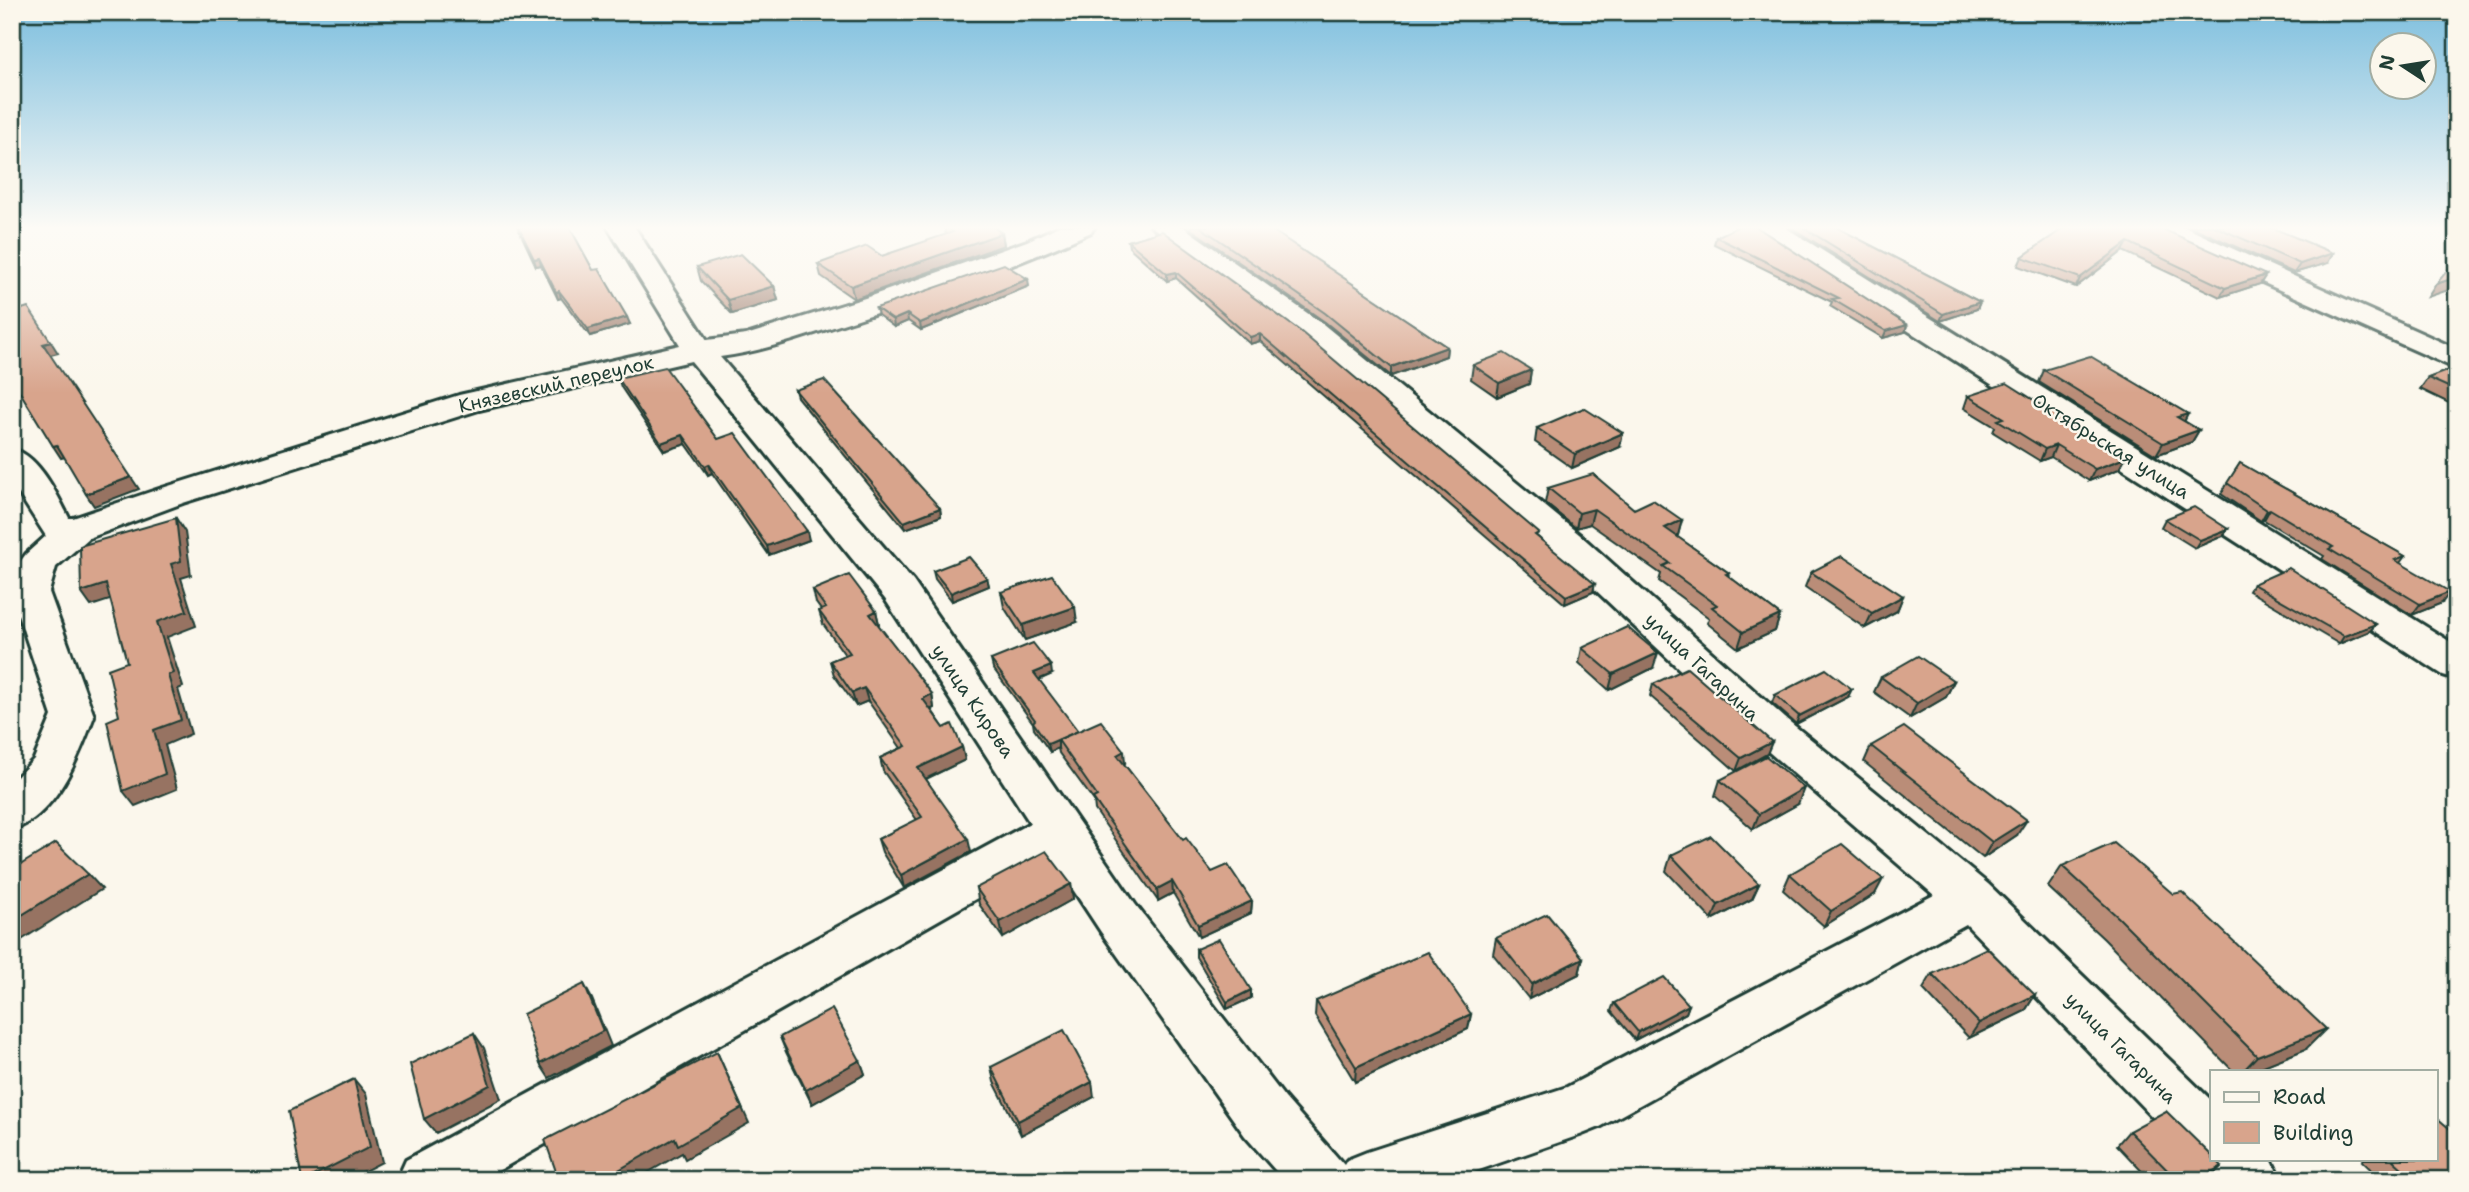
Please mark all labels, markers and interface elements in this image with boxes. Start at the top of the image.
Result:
north arrow [2368,32,2438,102]
text: N [2373,53,2401,73]
street label: Князевский переулок [456,349,656,419]
street label: Октябрьская улица [2028,387,2194,505]
street label: улица Гагарина [1639,607,1765,727]
street label: улица Кирова [926,639,1020,763]
street label: улица Гагарина [2060,987,2182,1109]
legend [2210,1070,2438,1160]
text: Road [2273,1083,2326,1111]
text: Building [2273,1119,2353,1147]

